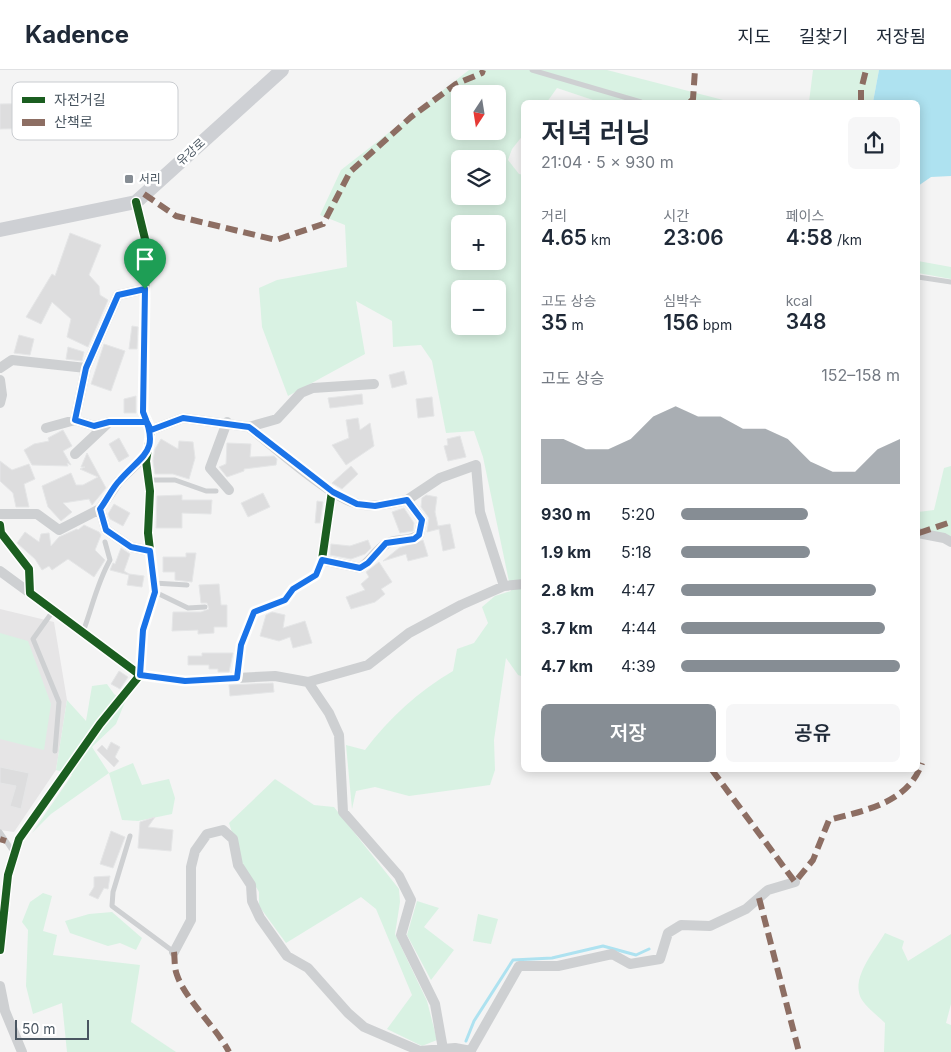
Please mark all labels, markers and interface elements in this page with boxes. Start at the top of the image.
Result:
text: Kadence [25,20,129,49]
text: 지도 [738,26,771,47]
text: 길찾기 [799,26,848,47]
text: 저장됨 [876,26,926,47]
legend [12,82,178,140]
north arrow [451,85,506,140]
map controls [451,85,506,335]
text: 자전거길 [54,91,106,108]
text: 산책로 [54,113,93,130]
text: 저녁 러닝 [541,116,651,150]
button: share [848,117,900,169]
street label: 유강로 [173,135,208,168]
button: layers [451,150,506,205]
text: 21:04 · 5 × 930 m [541,152,674,172]
place label: 서리 [139,171,161,186]
marker: 서리 [123,173,135,185]
text: 거리 [541,207,567,224]
text: 시간 [663,207,689,224]
text: 페이스 [786,207,824,224]
button: + [451,215,506,270]
text: 4.65 [541,225,587,250]
text: 23:06 [663,225,724,250]
text: 4:58 [786,225,833,250]
text: km [587,231,611,248]
text: /km [833,231,862,248]
pin [124,238,166,289]
icon: arrive [131,245,159,273]
button: − [451,280,506,335]
text: 고도 상승 [541,292,596,309]
text: 심박수 [663,292,702,309]
text: kcal [786,292,812,309]
text: 348 [786,309,826,334]
text: 35 [541,310,568,335]
text: 156 [663,310,699,335]
text: m [568,316,584,333]
text: bpm [699,316,732,333]
text: 152–158 m [821,365,900,385]
text: 고도 상승 [541,368,604,388]
text: 930 m [541,504,591,524]
text: 5:20 [621,504,655,524]
text: 1.9 km [541,542,591,562]
text: 5:18 [621,542,652,562]
text: 2.8 km [541,580,594,600]
text: 4:47 [621,580,655,600]
text: 3.7 km [541,618,593,638]
text: 4:44 [621,618,657,638]
text: 4.7 km [541,656,593,676]
text: 4:39 [621,656,656,676]
button: 저장 [541,704,716,762]
button: 공유 [726,704,900,762]
scale bar [15,1017,89,1040]
text: 50 m [22,1020,56,1037]

